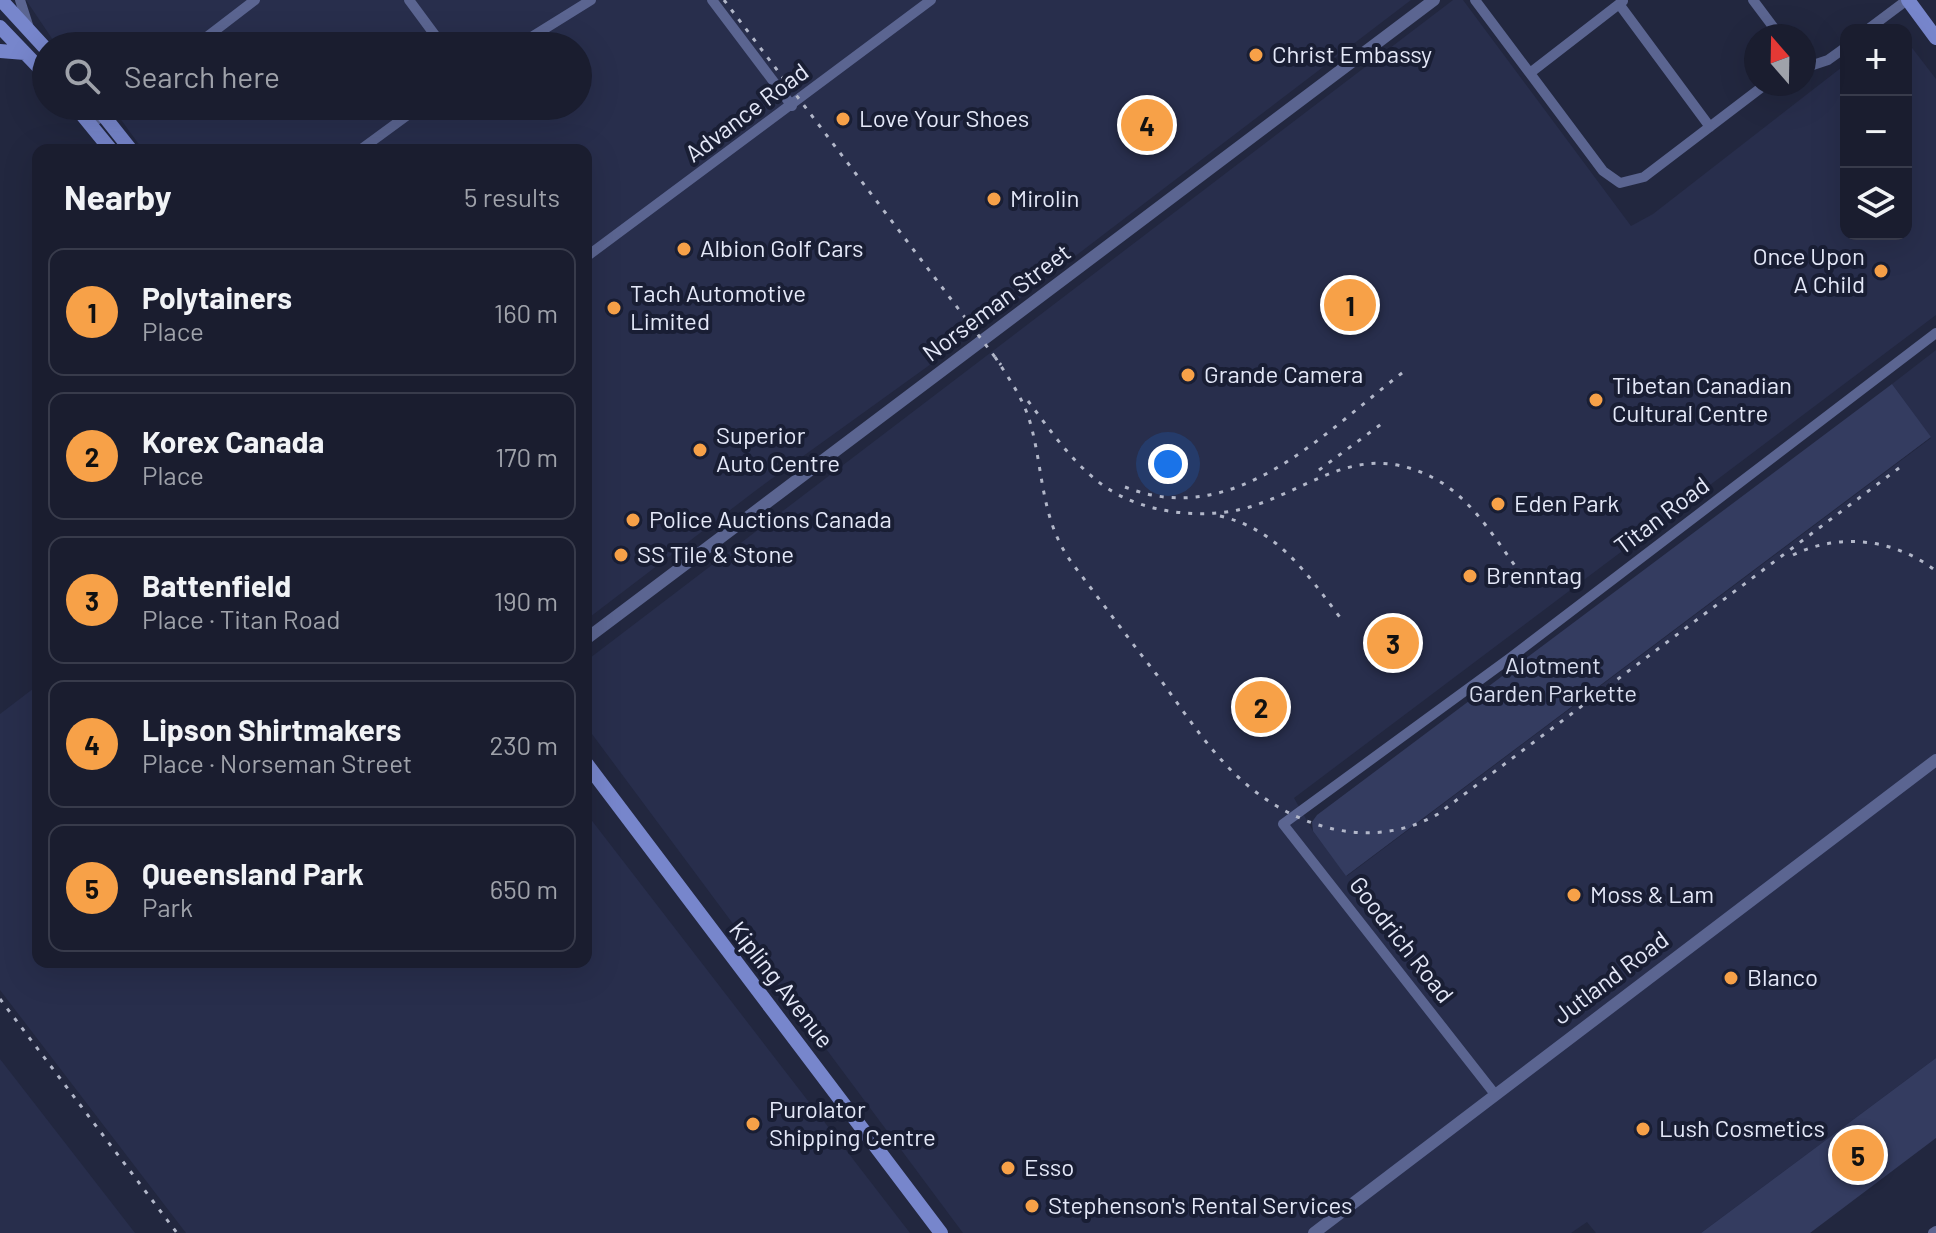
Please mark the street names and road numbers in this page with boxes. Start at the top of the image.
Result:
street label: Advance Road [679,56,813,167]
street label: Norseman Street [916,237,1076,367]
street label: Titan Road [1608,470,1714,560]
street label: Goodrich Road [1344,870,1460,1008]
street label: Kipling Avenue [724,915,841,1053]
street label: Jutland Road [1547,924,1674,1030]

